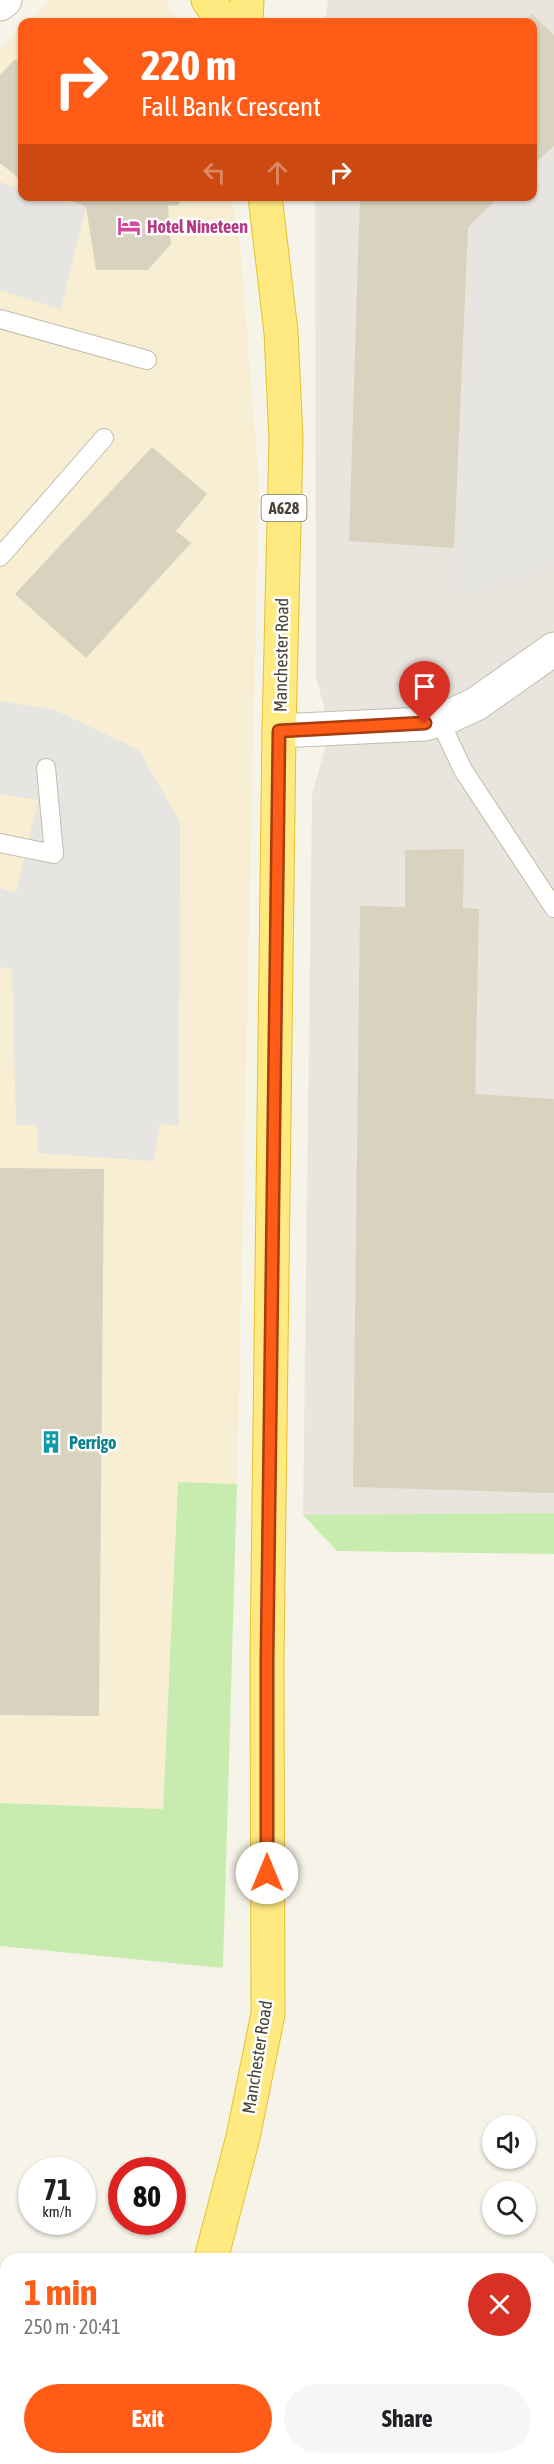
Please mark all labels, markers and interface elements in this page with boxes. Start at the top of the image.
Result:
text: 220 m [141,41,236,89]
icon: right [42,42,120,120]
text: Fall Bank Crescent [141,91,321,122]
icon: left [198,156,231,189]
icon: ahead [261,156,294,189]
icon: right [324,156,357,189]
hotel icon: Hotel Nineteen [116,213,142,239]
place label: Hotel Nineteen [147,216,248,237]
road number: A628 [262,495,306,521]
street label: Manchester Road [270,598,292,712]
pin [399,661,450,723]
icon: arrive [408,670,441,703]
building icon: Perrigo [38,1429,64,1455]
place label: Perrigo [69,1432,116,1453]
position arrow [235,1841,299,1905]
street label: Manchester Road [238,1999,276,2115]
map controls [482,2115,536,2235]
button: sound [482,2115,536,2169]
speed limit sign: 80 [108,2157,186,2235]
text: 71 [43,2172,71,2206]
button: search [482,2181,536,2235]
text: km/h [42,2203,72,2220]
text: 1 min [24,2271,98,2313]
button: close [468,2273,531,2336]
text: 250 m · 20:41 [24,2315,121,2338]
button: Exit [24,2384,272,2453]
button: Share [284,2384,531,2453]

